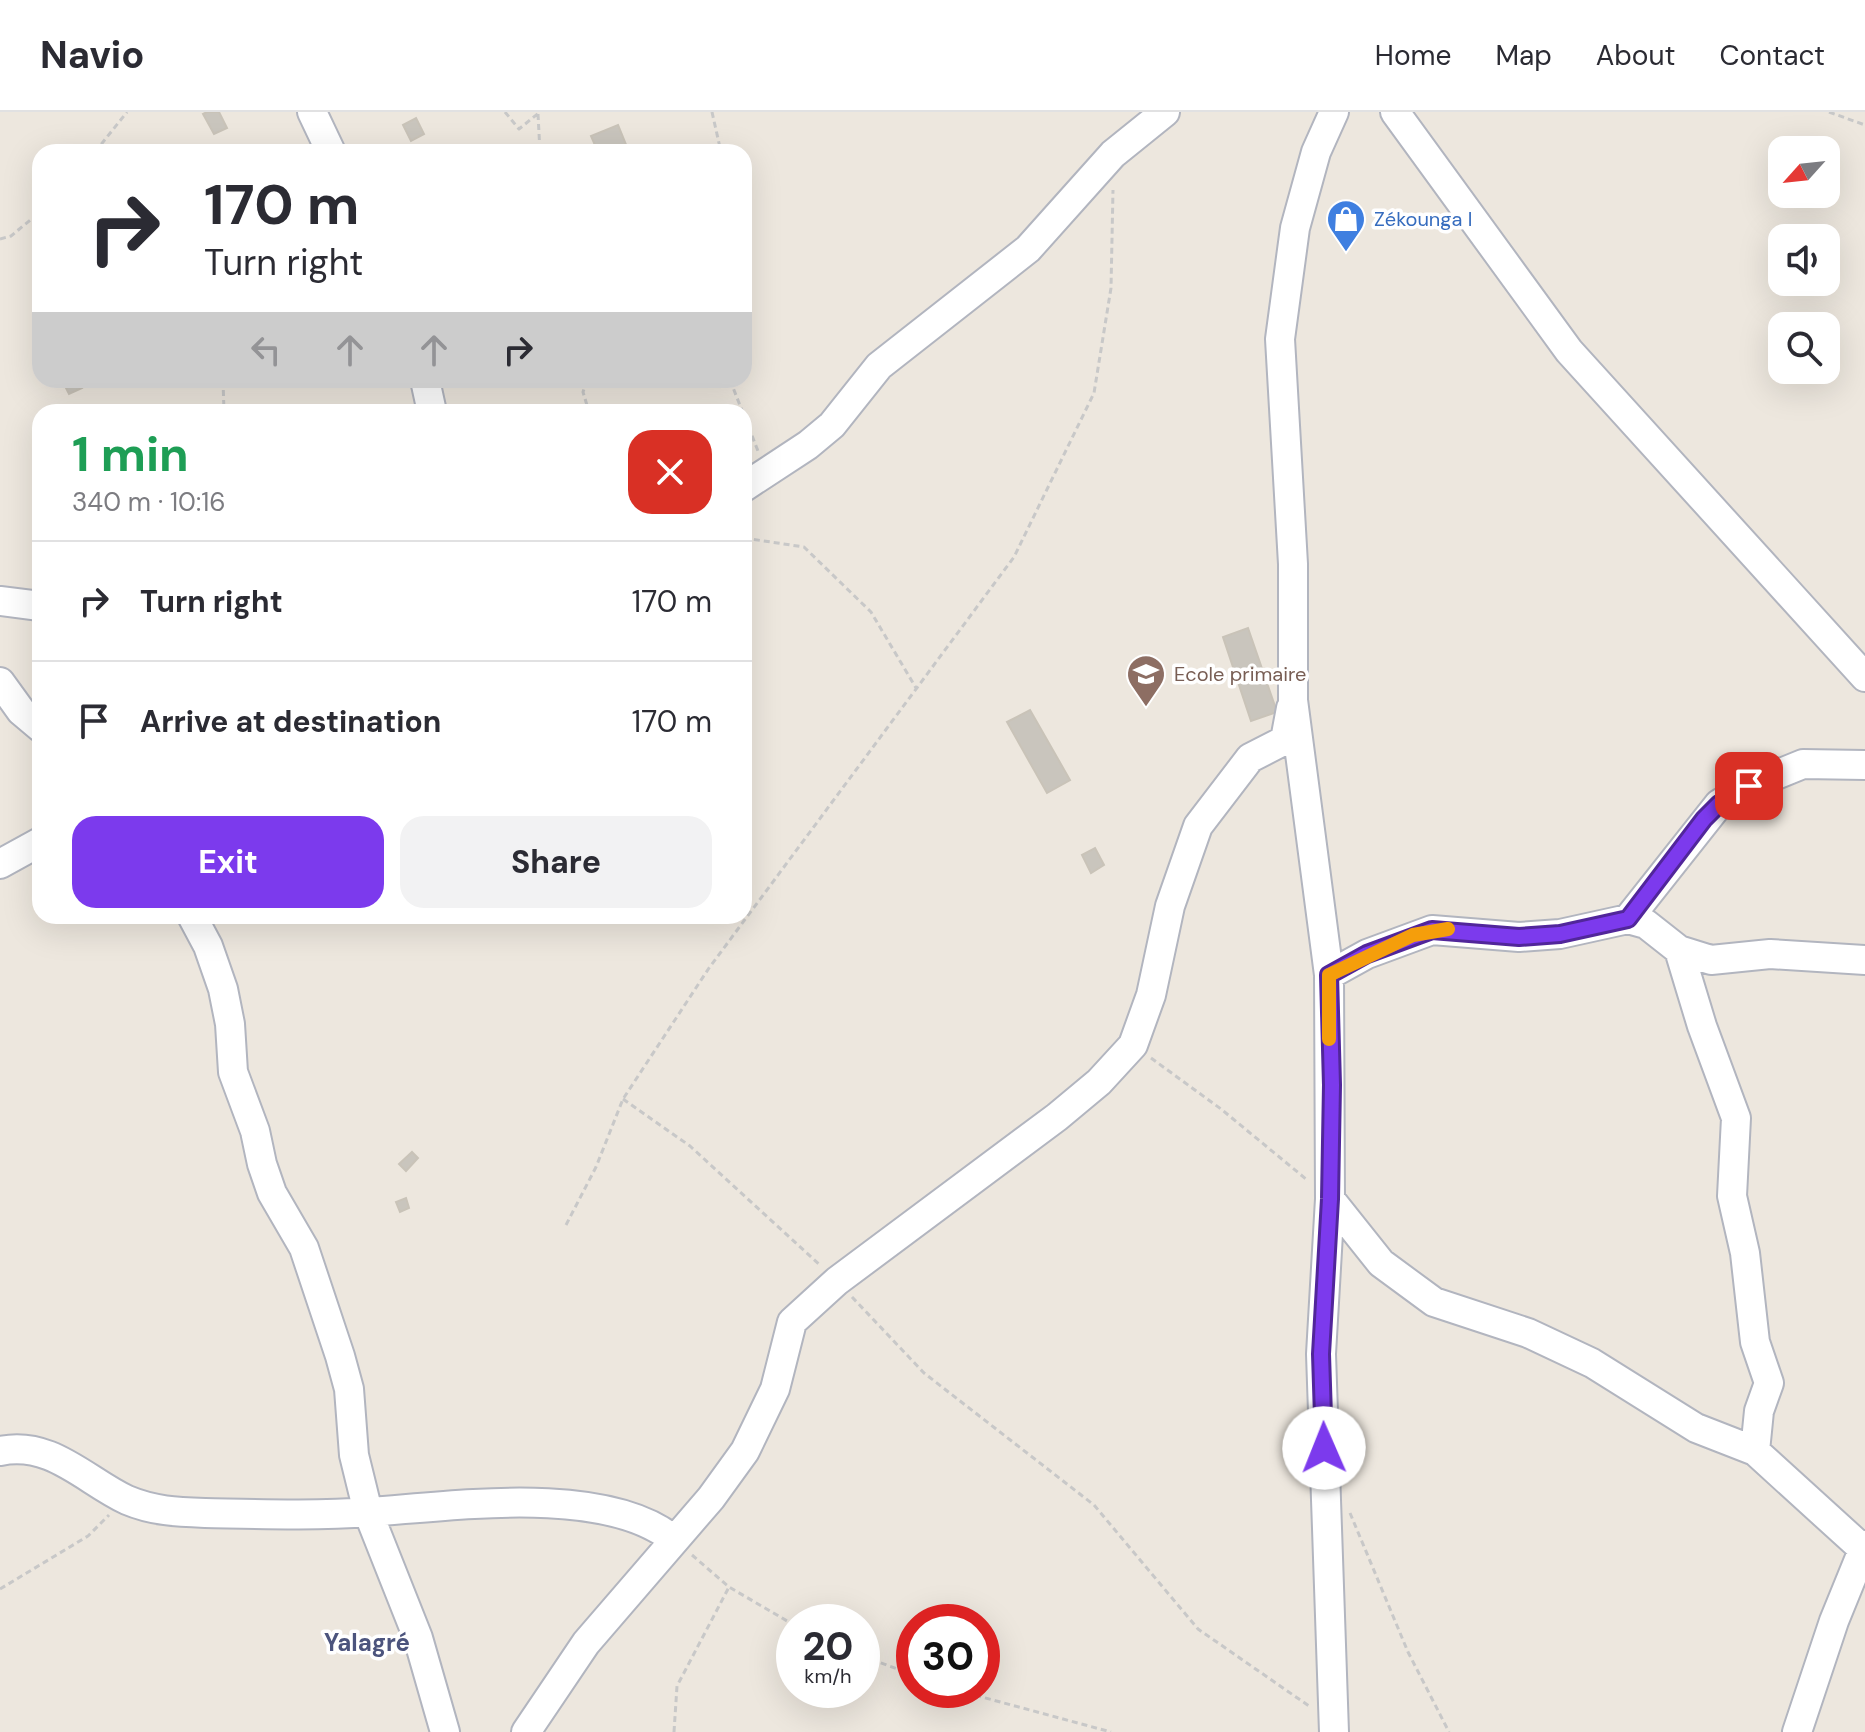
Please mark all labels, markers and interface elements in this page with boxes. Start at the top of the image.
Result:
text: Navio [40,30,144,80]
text: Home [1375,37,1451,74]
text: Map [1495,37,1552,74]
text: About [1596,37,1675,74]
text: Contact [1719,37,1825,74]
north arrow [1768,136,1840,208]
map controls [1768,136,1840,384]
text: 170 m [204,168,359,241]
icon: right [72,176,176,280]
shop icon: Zékounga I [1325,198,1367,253]
place label: Zékounga I [1374,206,1472,232]
button: sound [1768,224,1840,296]
text: Turn right [204,239,363,286]
button: search [1768,312,1840,384]
icon: left [244,328,288,372]
icon: ahead [328,328,372,372]
icon: ahead [412,328,456,372]
icon: right [496,328,540,372]
text: 1 min [72,423,189,486]
button: close [628,430,712,514]
text: 340 m · 10:16 [72,485,226,519]
icon: right [72,579,116,623]
text: Turn right [140,582,283,621]
text: 170 m [632,582,712,621]
school or university icon: Ecole primaire [1125,653,1167,708]
place label: Ecole primaire [1174,661,1306,687]
icon: arrive [72,699,116,743]
text: Arrive at destination [140,702,441,741]
text: 170 m [632,702,712,741]
pin [1715,752,1783,820]
icon: arrive [1727,764,1771,808]
button: Exit [72,816,384,908]
button: Share [400,816,712,908]
position arrow [1282,1406,1366,1490]
speed limit sign: 30 [896,1604,1000,1708]
text: 20 [802,1620,854,1672]
district label: Yalagré [324,1627,410,1658]
text: km/h [804,1663,852,1689]

